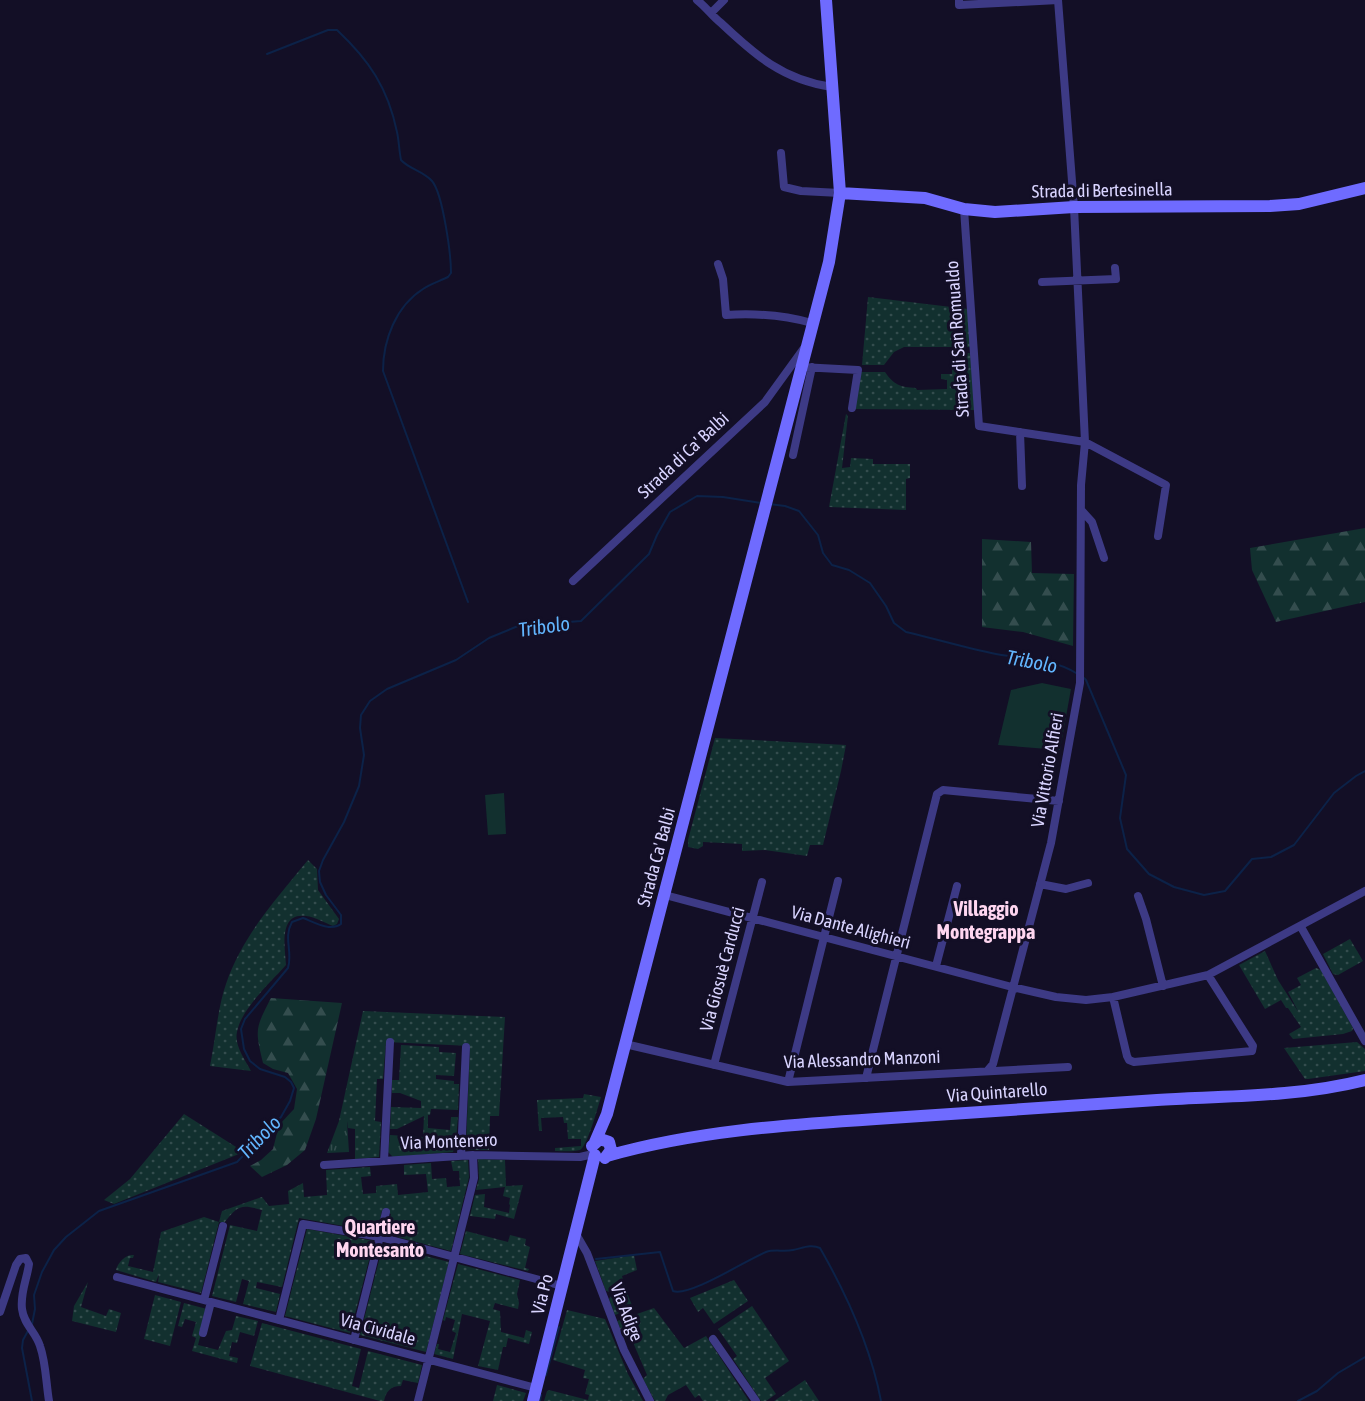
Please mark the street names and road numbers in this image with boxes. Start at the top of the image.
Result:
street label: Strada di Bertesinella [1031,178,1173,202]
street label: Strada di San Romualdo [941,260,973,418]
street label: Strada di Ca' Balbi [633,407,733,503]
street label: Via Vittorio Alfieri [1027,711,1067,829]
street label: Strada Ca' Balbi [633,805,679,909]
street label: Via Dante Alighieri [789,901,913,953]
street label: Via Giosuè Carducci [695,904,749,1034]
street label: Via Alessandro Manzoni [783,1046,941,1072]
street label: Via Quintarello [946,1078,1048,1106]
street label: Via Montenero [400,1129,498,1153]
street label: Via Po [527,1272,557,1316]
street label: Via Adige [606,1280,648,1344]
street label: Via Cividale [338,1309,418,1349]

